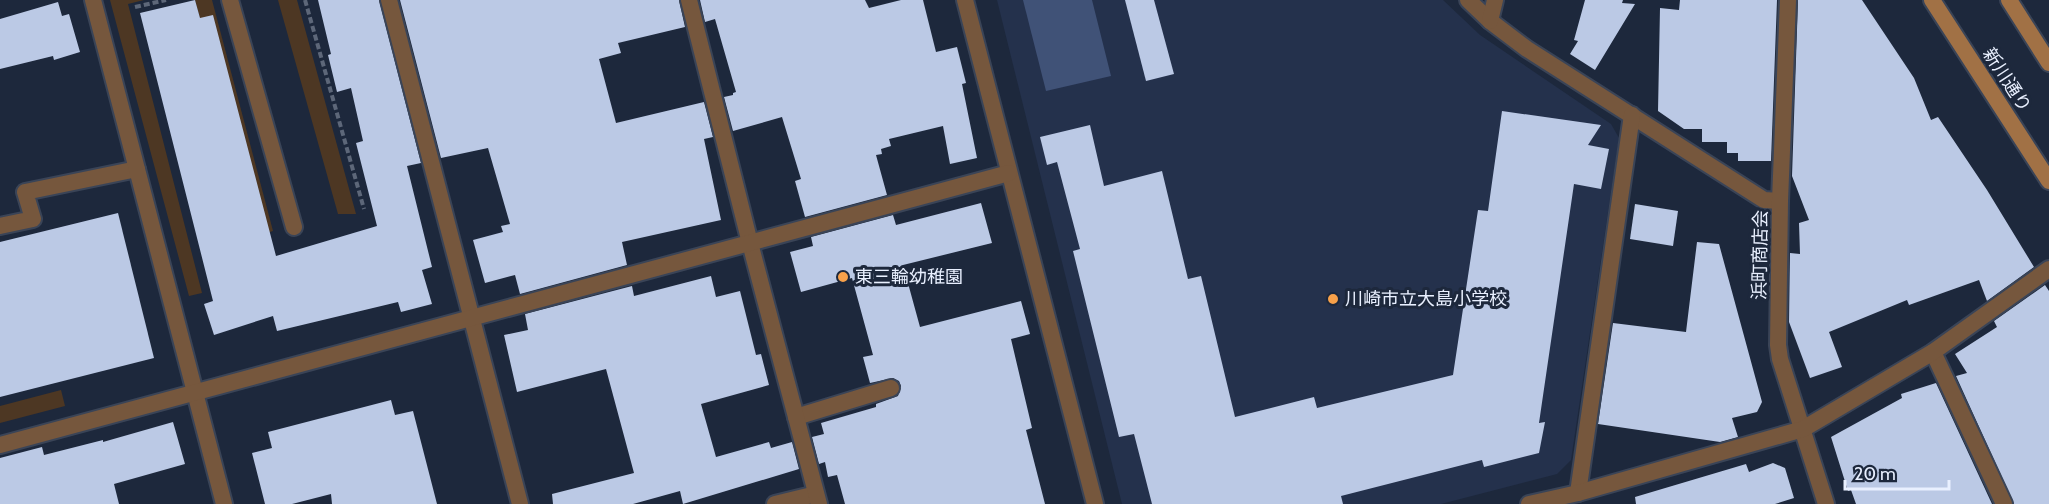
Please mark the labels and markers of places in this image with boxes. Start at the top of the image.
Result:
place label: 東三輪幼稚園 [855,266,963,288]
marker: 東三輪幼稚園 [836,270,850,284]
place label: 川崎市立大島小学校 [1345,288,1507,310]
marker: 川崎市立大島小学校 [1326,292,1340,306]

